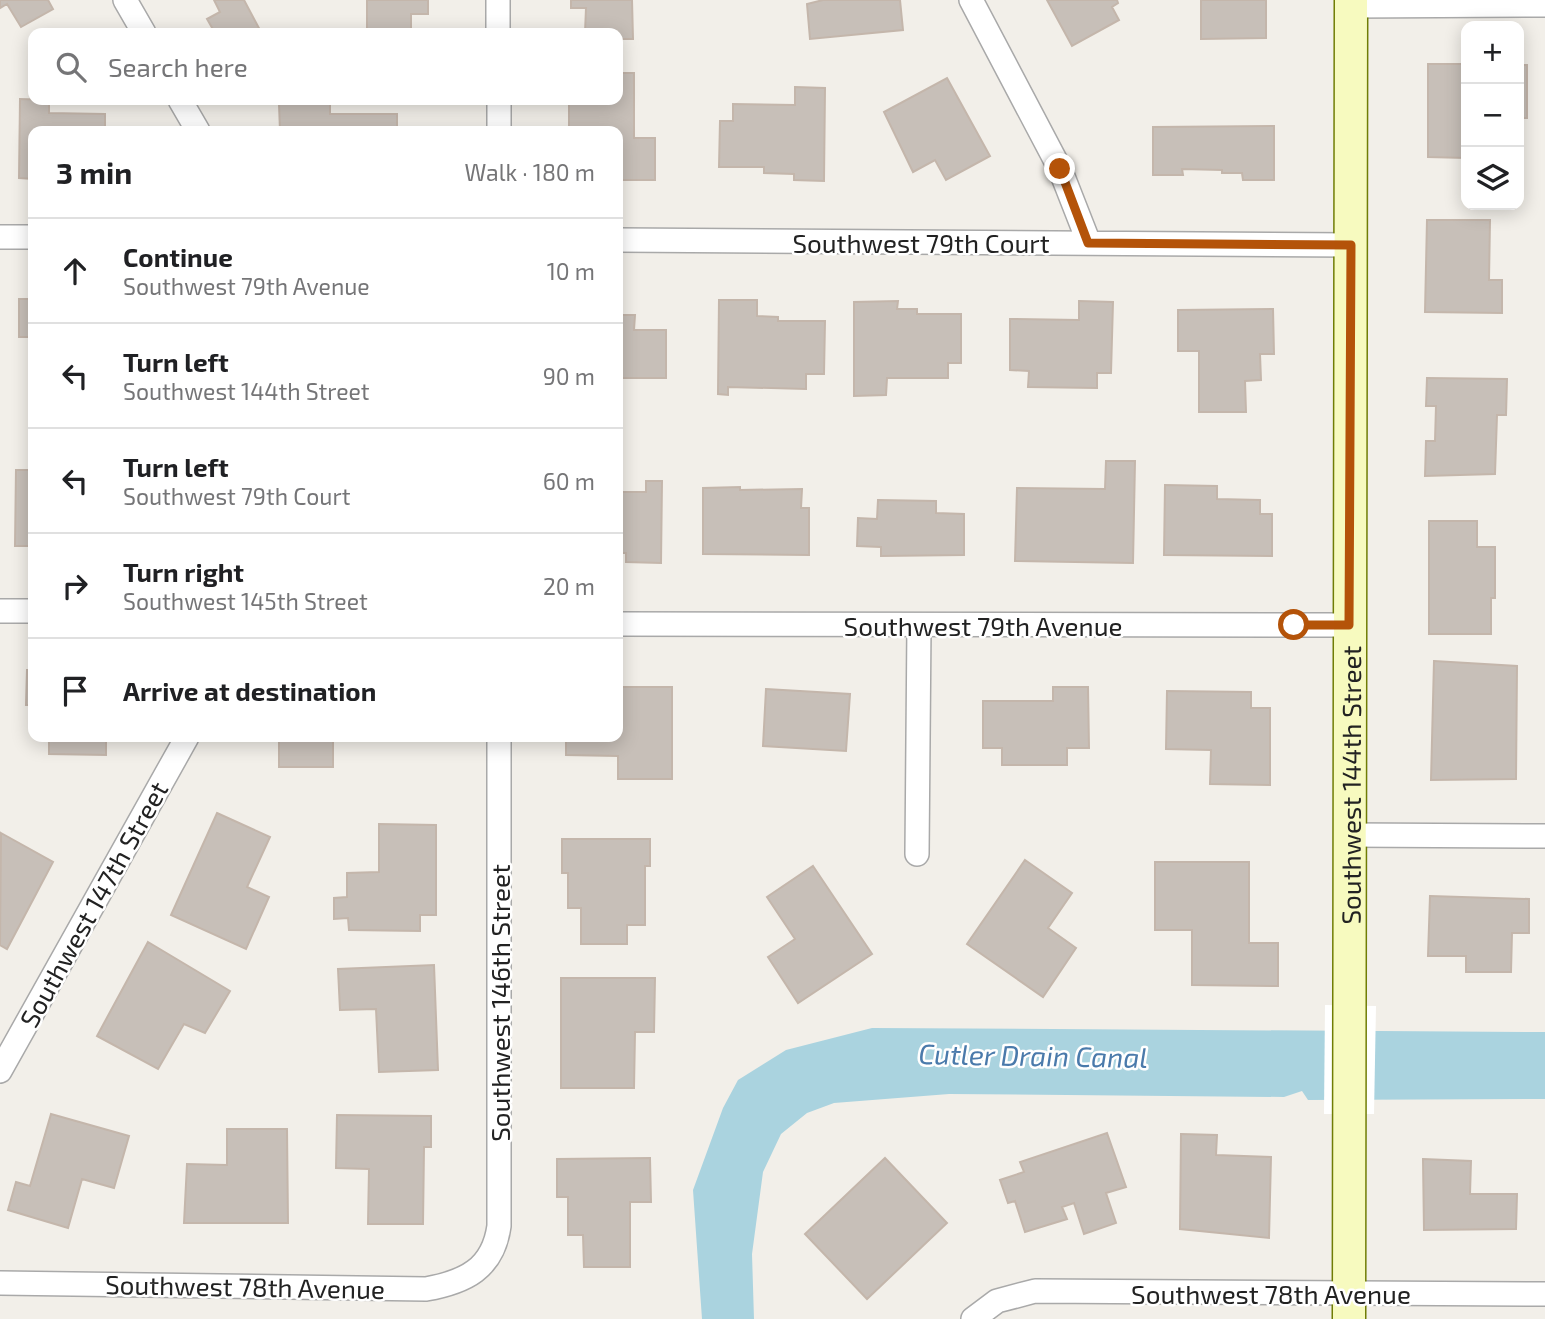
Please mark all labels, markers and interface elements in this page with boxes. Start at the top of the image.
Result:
map controls [1461,21,1524,210]
button: + [1461,21,1524,84]
search box [28,28,623,105]
icon: search [52,48,90,86]
text: Search here [108,51,248,82]
button: − [1461,84,1524,147]
button: layers [1461,147,1524,210]
route end [1044,153,1075,184]
text: 3 min [56,154,132,190]
text: Walk · 180 m [465,158,595,186]
street label: Southwest 79th Court [792,227,1050,258]
text: Continue [123,241,233,272]
icon: ahead [56,252,94,290]
text: 10 m [547,257,595,285]
text: Southwest 79th Avenue [123,272,370,300]
text: Turn left [123,346,229,377]
icon: left [56,357,94,395]
text: 90 m [543,362,595,390]
text: Southwest 144th Street [123,377,370,405]
text: Turn left [123,451,229,482]
icon: left [56,462,94,500]
text: 60 m [543,467,595,495]
text: Southwest 79th Court [123,482,350,510]
text: Turn right [123,556,244,587]
icon: right [56,567,94,605]
text: 20 m [543,572,595,600]
text: Southwest 145th Street [123,587,368,615]
route start [1278,609,1309,640]
street label: Southwest 79th Avenue [844,610,1122,641]
street label: Southwest 144th Street [1334,645,1366,925]
icon: arrive [56,672,94,710]
text: Arrive at destination [123,675,376,706]
street label: Southwest 147th Street [13,776,174,1032]
street label: Southwest 146th Street [484,864,515,1142]
water label: Cutler Drain Canal [918,1036,1148,1074]
street label: Southwest 78th Avenue [105,1268,385,1304]
street label: Southwest 78th Avenue [1131,1278,1411,1309]

